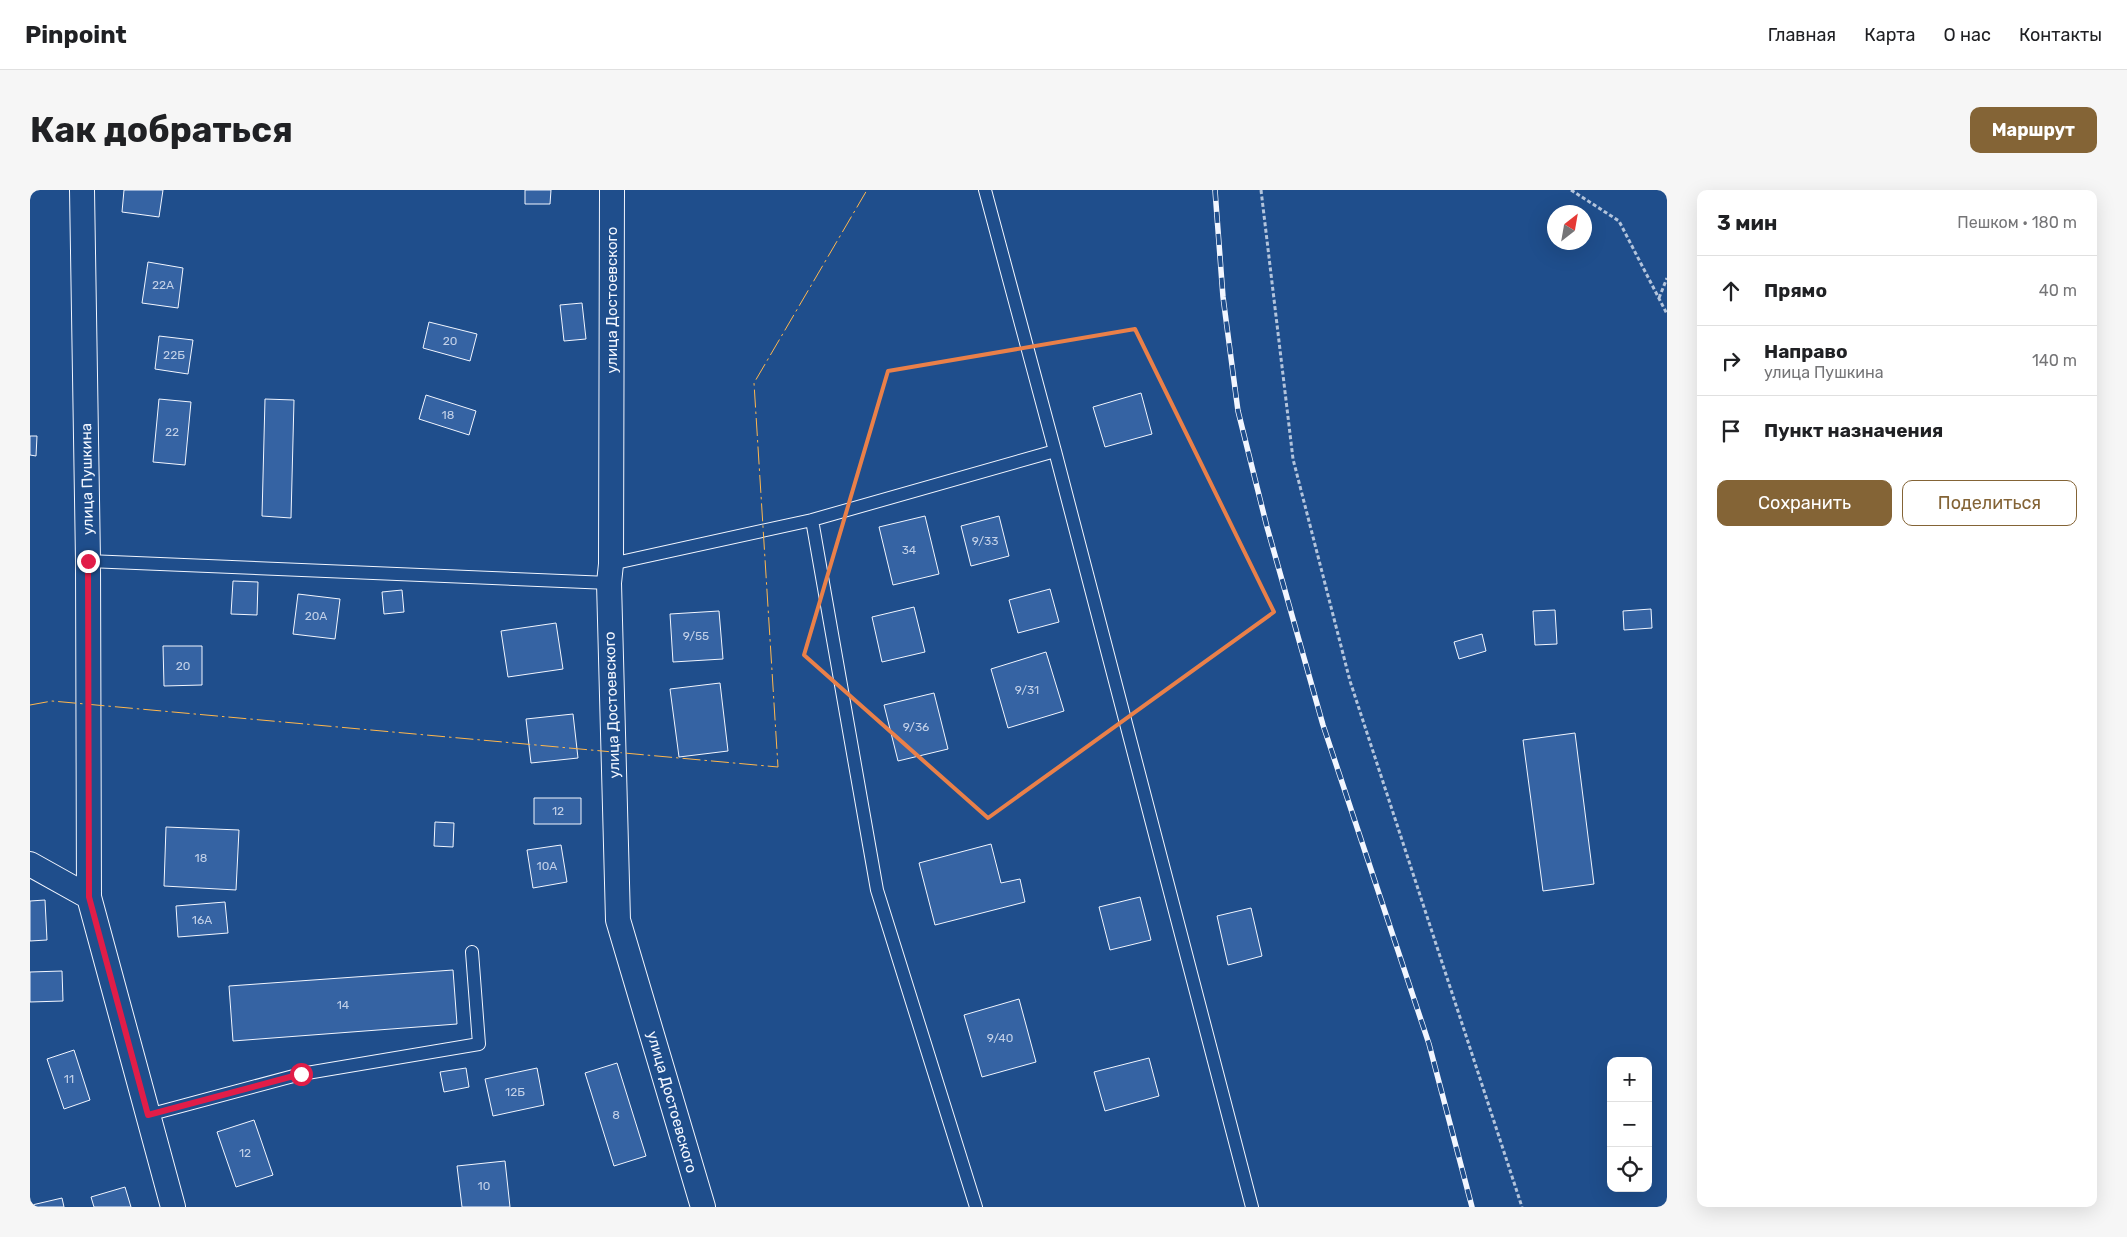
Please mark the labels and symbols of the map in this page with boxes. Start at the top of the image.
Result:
north arrow [1547,205,1592,250]
street label: улица Достоевского [603,227,621,373]
house number: 22А [152,278,174,292]
house number: 20 [443,334,457,348]
house number: 22Б [163,348,185,362]
house number: 18 [442,408,454,422]
street label: улица Пушкина [77,423,97,535]
house number: 22 [165,425,179,439]
house number: 9/33 [972,534,998,548]
house number: 34 [902,543,917,557]
route end [77,550,100,573]
house number: 20А [305,609,327,623]
house number: 9/55 [683,629,709,643]
street label: улица Достоевского [600,631,624,779]
house number: 20 [176,659,190,673]
house number: 9/31 [1015,683,1039,697]
house number: 9/36 [903,720,929,734]
house number: 12 [552,804,564,818]
house number: 18 [195,851,207,865]
house number: 10А [537,859,557,873]
house number: 16А [192,913,212,927]
house number: 14 [337,998,350,1012]
street label: улица Достоевского [643,1029,701,1175]
house number: 9/40 [987,1031,1013,1045]
route start [290,1063,313,1086]
house number: 11 [64,1072,74,1086]
house number: 12Б [505,1085,525,1099]
house number: 8 [612,1108,620,1122]
house number: 12 [239,1146,251,1160]
house number: 10 [478,1179,490,1193]

